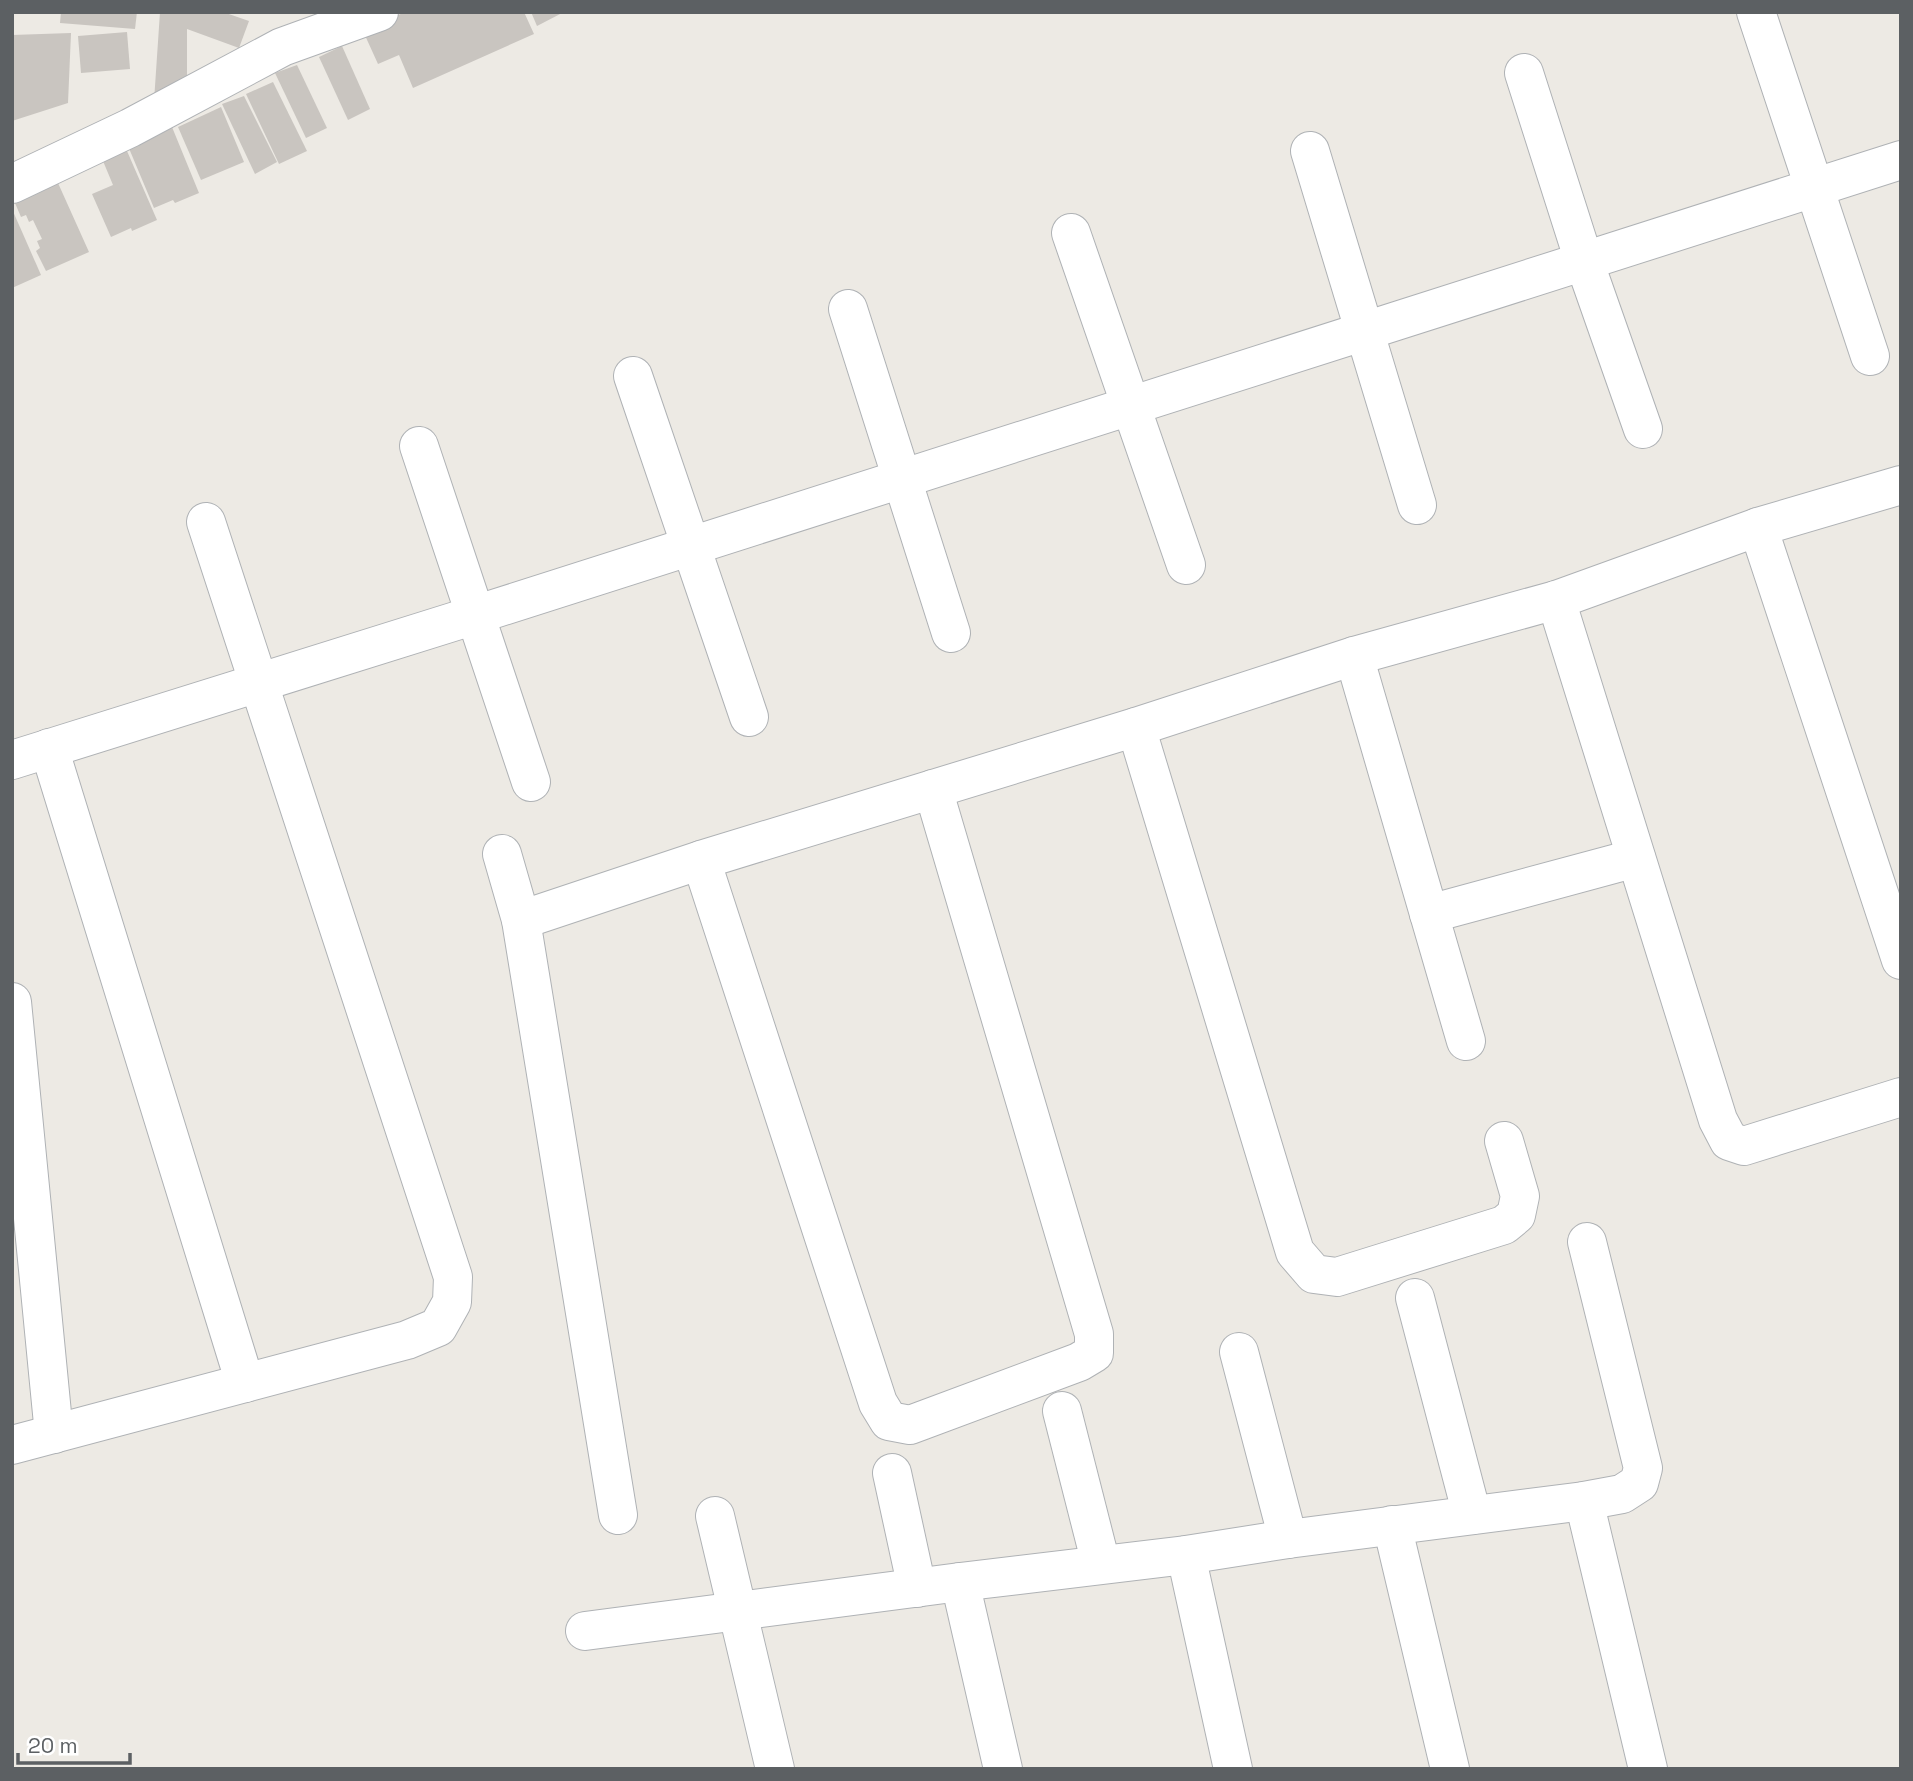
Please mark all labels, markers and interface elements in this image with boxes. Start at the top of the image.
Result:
scale bar [18,1722,130,1766]
text: 20 m [28,1732,78,1759]

